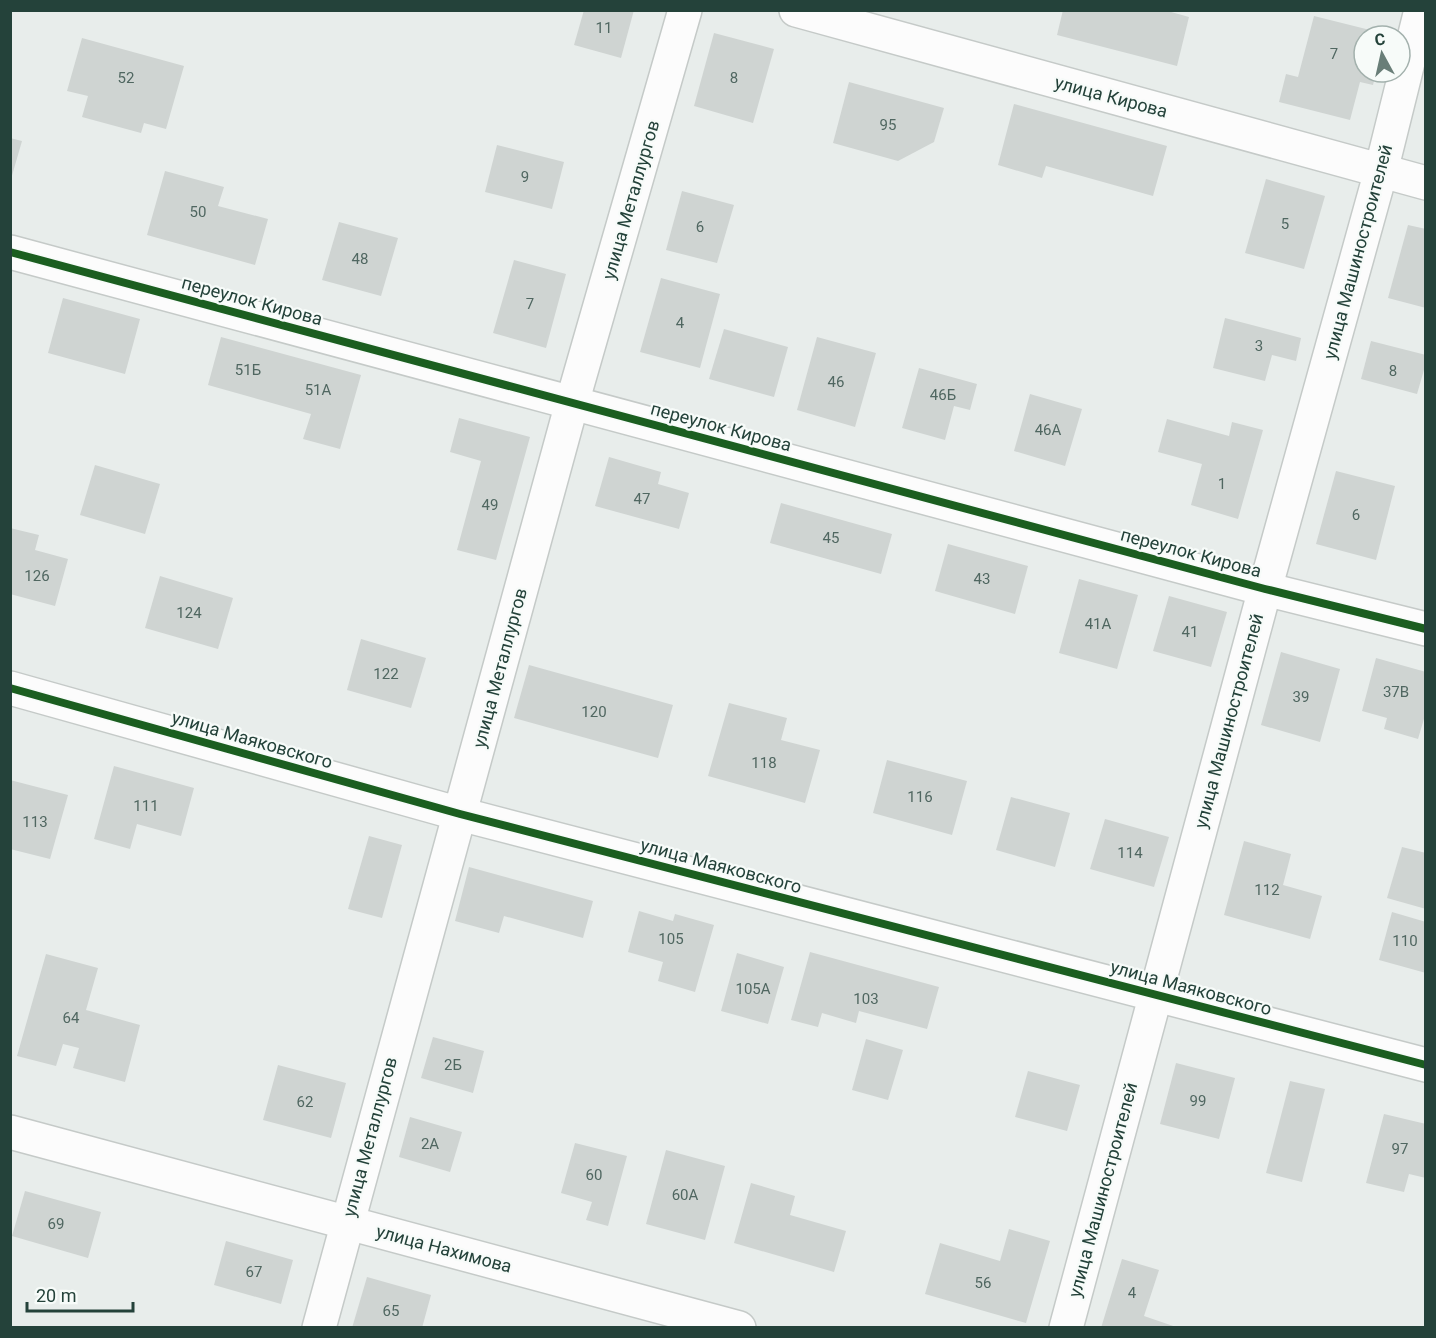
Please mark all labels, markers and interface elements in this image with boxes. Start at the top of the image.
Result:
house number: 11 [596,19,612,37]
north arrow [1352,24,1412,84]
text: С [1373,30,1386,50]
house number: 7 [1330,45,1338,63]
house number: 52 [118,69,134,87]
house number: 8 [730,69,738,87]
street label: улица Кирова [1052,71,1170,122]
house number: 95 [880,116,896,134]
street label: улица Металлургов [598,118,663,282]
street label: улица Машиностроителей [1319,142,1396,362]
house number: 9 [521,168,529,186]
house number: 50 [190,203,206,221]
house number: 5 [1281,215,1289,233]
house number: 6 [696,218,704,236]
house number: 48 [352,250,368,268]
street label: переулок Кирова [180,272,325,329]
house number: 7 [526,295,534,313]
house number: 4 [676,314,685,332]
house number: 3 [1255,337,1263,355]
house number: 51Б [235,361,261,379]
house number: 8 [1389,362,1397,380]
house number: 46 [828,373,844,391]
house number: 51А [305,381,332,399]
house number: 46Б [930,386,956,404]
street label: переулок Кирова [649,398,794,455]
house number: 46А [1035,421,1062,439]
house number: 1 [1218,475,1226,493]
house number: 47 [634,490,650,508]
house number: 49 [482,496,498,514]
house number: 6 [1352,506,1360,524]
street label: переулок Кирова [1119,524,1264,581]
house number: 45 [823,529,839,547]
house number: 126 [24,567,50,585]
house number: 43 [974,570,990,588]
street label: улица Металлургов [468,586,531,750]
house number: 124 [176,604,202,622]
street label: улица Машиностроителей [1190,611,1267,831]
house number: 41А [1085,615,1112,633]
house number: 41 [1182,623,1198,641]
house number: 122 [373,665,399,683]
house number: 37В [1383,683,1409,701]
house number: 39 [1293,688,1309,706]
house number: 120 [581,703,607,721]
street label: улица Маяковского [169,707,335,773]
house number: 118 [751,754,777,772]
house number: 116 [907,788,933,806]
house number: 111 [133,797,159,815]
house number: 113 [22,813,48,831]
street label: улица Маяковского [638,834,804,897]
house number: 114 [1117,844,1143,862]
house number: 112 [1254,881,1280,899]
house number: 105 [658,930,684,948]
house number: 110 [1392,932,1418,950]
street label: улица Маяковского [1108,956,1274,1019]
house number: 105А [735,980,771,998]
house number: 103 [853,990,879,1008]
house number: 64 [63,1009,80,1027]
street label: улица Металлургов [338,1055,401,1219]
house number: 2Б [444,1056,462,1074]
street label: улица Машиностроителей [1064,1080,1141,1300]
house number: 99 [1190,1092,1206,1110]
house number: 62 [297,1093,313,1111]
house number: 2А [421,1135,439,1153]
house number: 97 [1392,1140,1408,1158]
house number: 60 [586,1166,602,1184]
house number: 60А [672,1186,699,1204]
house number: 69 [48,1215,64,1233]
street label: улица Нахимова [374,1220,514,1277]
house number: 67 [246,1263,262,1281]
house number: 56 [975,1274,991,1292]
scale bar [27,1275,134,1313]
house number: 4 [1128,1284,1137,1302]
text: 20 m [36,1285,76,1306]
house number: 65 [383,1302,399,1320]

